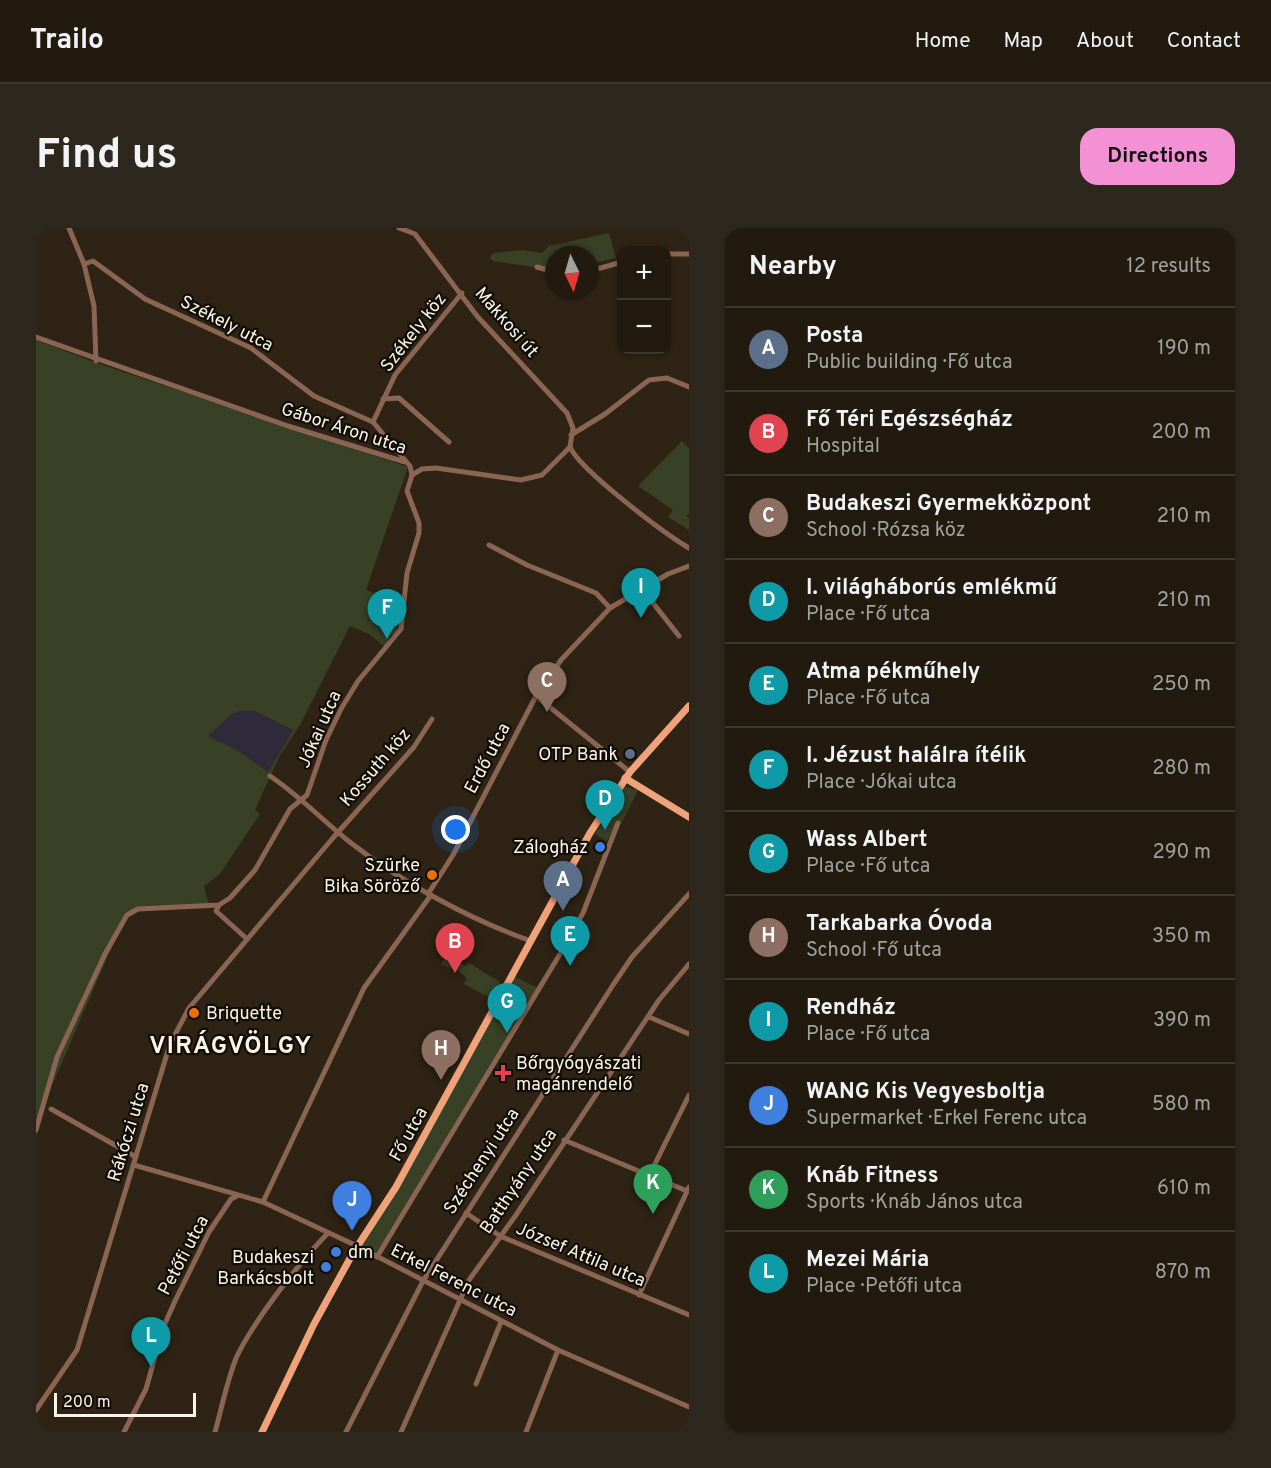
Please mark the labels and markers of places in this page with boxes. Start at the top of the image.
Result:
pin: I [622,568,660,618]
pin: F [368,590,406,639]
pin: C [528,662,566,712]
place label: OTP Bank [538,744,618,767]
marker: OTP Bank [623,747,637,761]
pin: D [586,780,624,830]
place label: Zálogház [513,837,588,860]
marker: Zálogház [593,840,607,854]
place label: Szürke Bika Söröző [324,855,421,899]
pin: A [544,862,582,911]
marker: Szürke Bika Söröző [425,868,439,882]
pin: E [550,916,590,966]
pin: B [436,924,474,973]
pin: G [488,984,526,1033]
place label: Briquette [206,1003,282,1026]
marker: Briquette [187,1006,201,1020]
pin: H [422,1030,460,1080]
place label: Bőrgyógyászati magánrendelő [516,1053,641,1097]
marker: Bőrgyógyászati magánrendelő [494,1064,512,1082]
pin: K [634,1164,672,1214]
pin: J [332,1182,372,1231]
place label: dm [348,1242,373,1265]
marker: dm [329,1245,343,1259]
place label: Budakeszi Barkácsbolt [217,1247,314,1291]
marker: Budakeszi Barkácsbolt [319,1260,333,1274]
pin: L [132,1318,170,1367]

